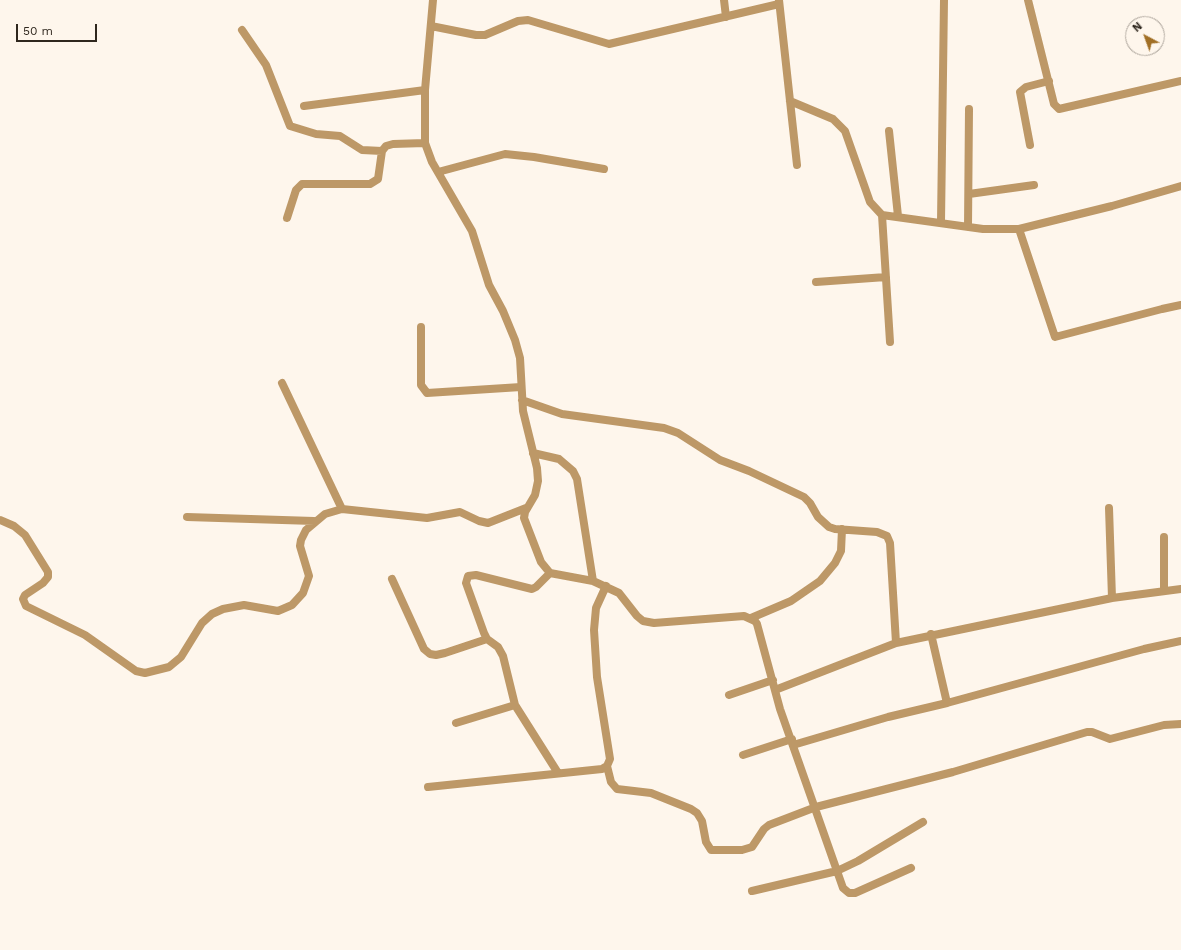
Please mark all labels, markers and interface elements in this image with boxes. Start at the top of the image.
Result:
scale bar [18,16,99,42]
north arrow [1125,16,1165,56]
text: N [1130,20,1145,35]
text: 50 m [23,24,53,38]

